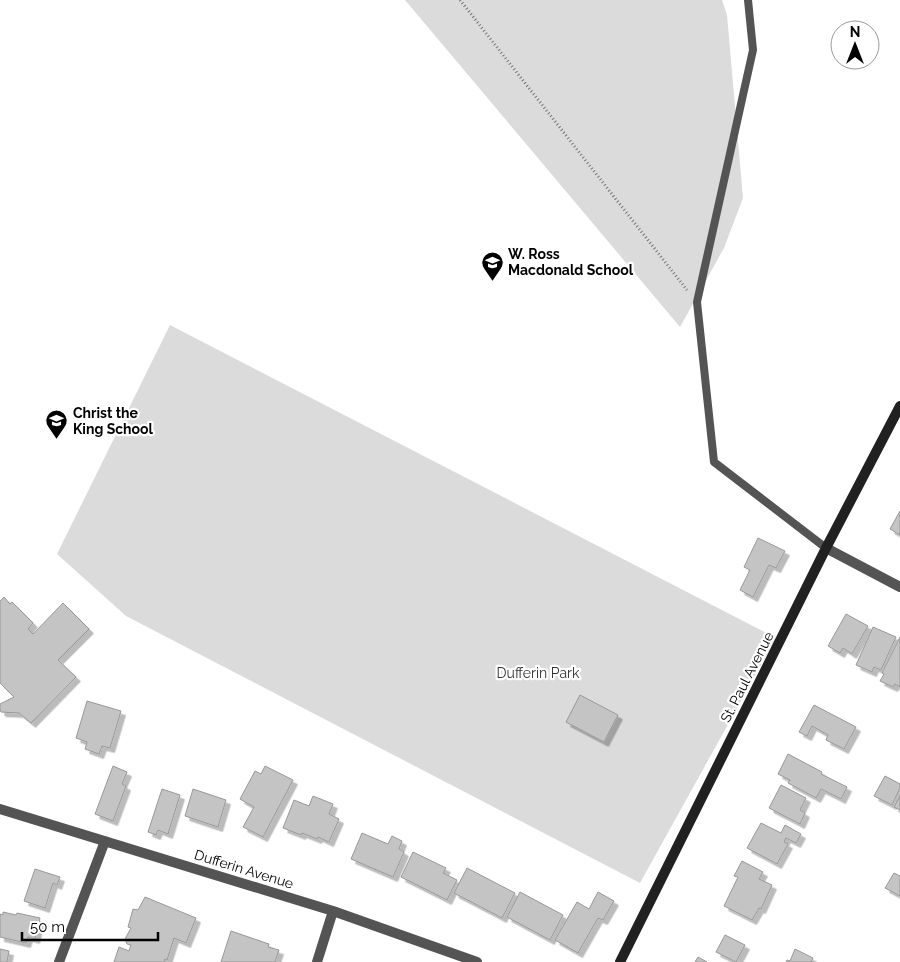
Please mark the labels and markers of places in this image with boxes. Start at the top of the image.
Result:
place label: W. Ross Macdonald School [508,246,634,278]
school or university icon: W. Ross Macdonald School [480,250,504,281]
place label: Christ the King School [73,405,154,437]
school or university icon: Christ the King School [45,409,69,440]

